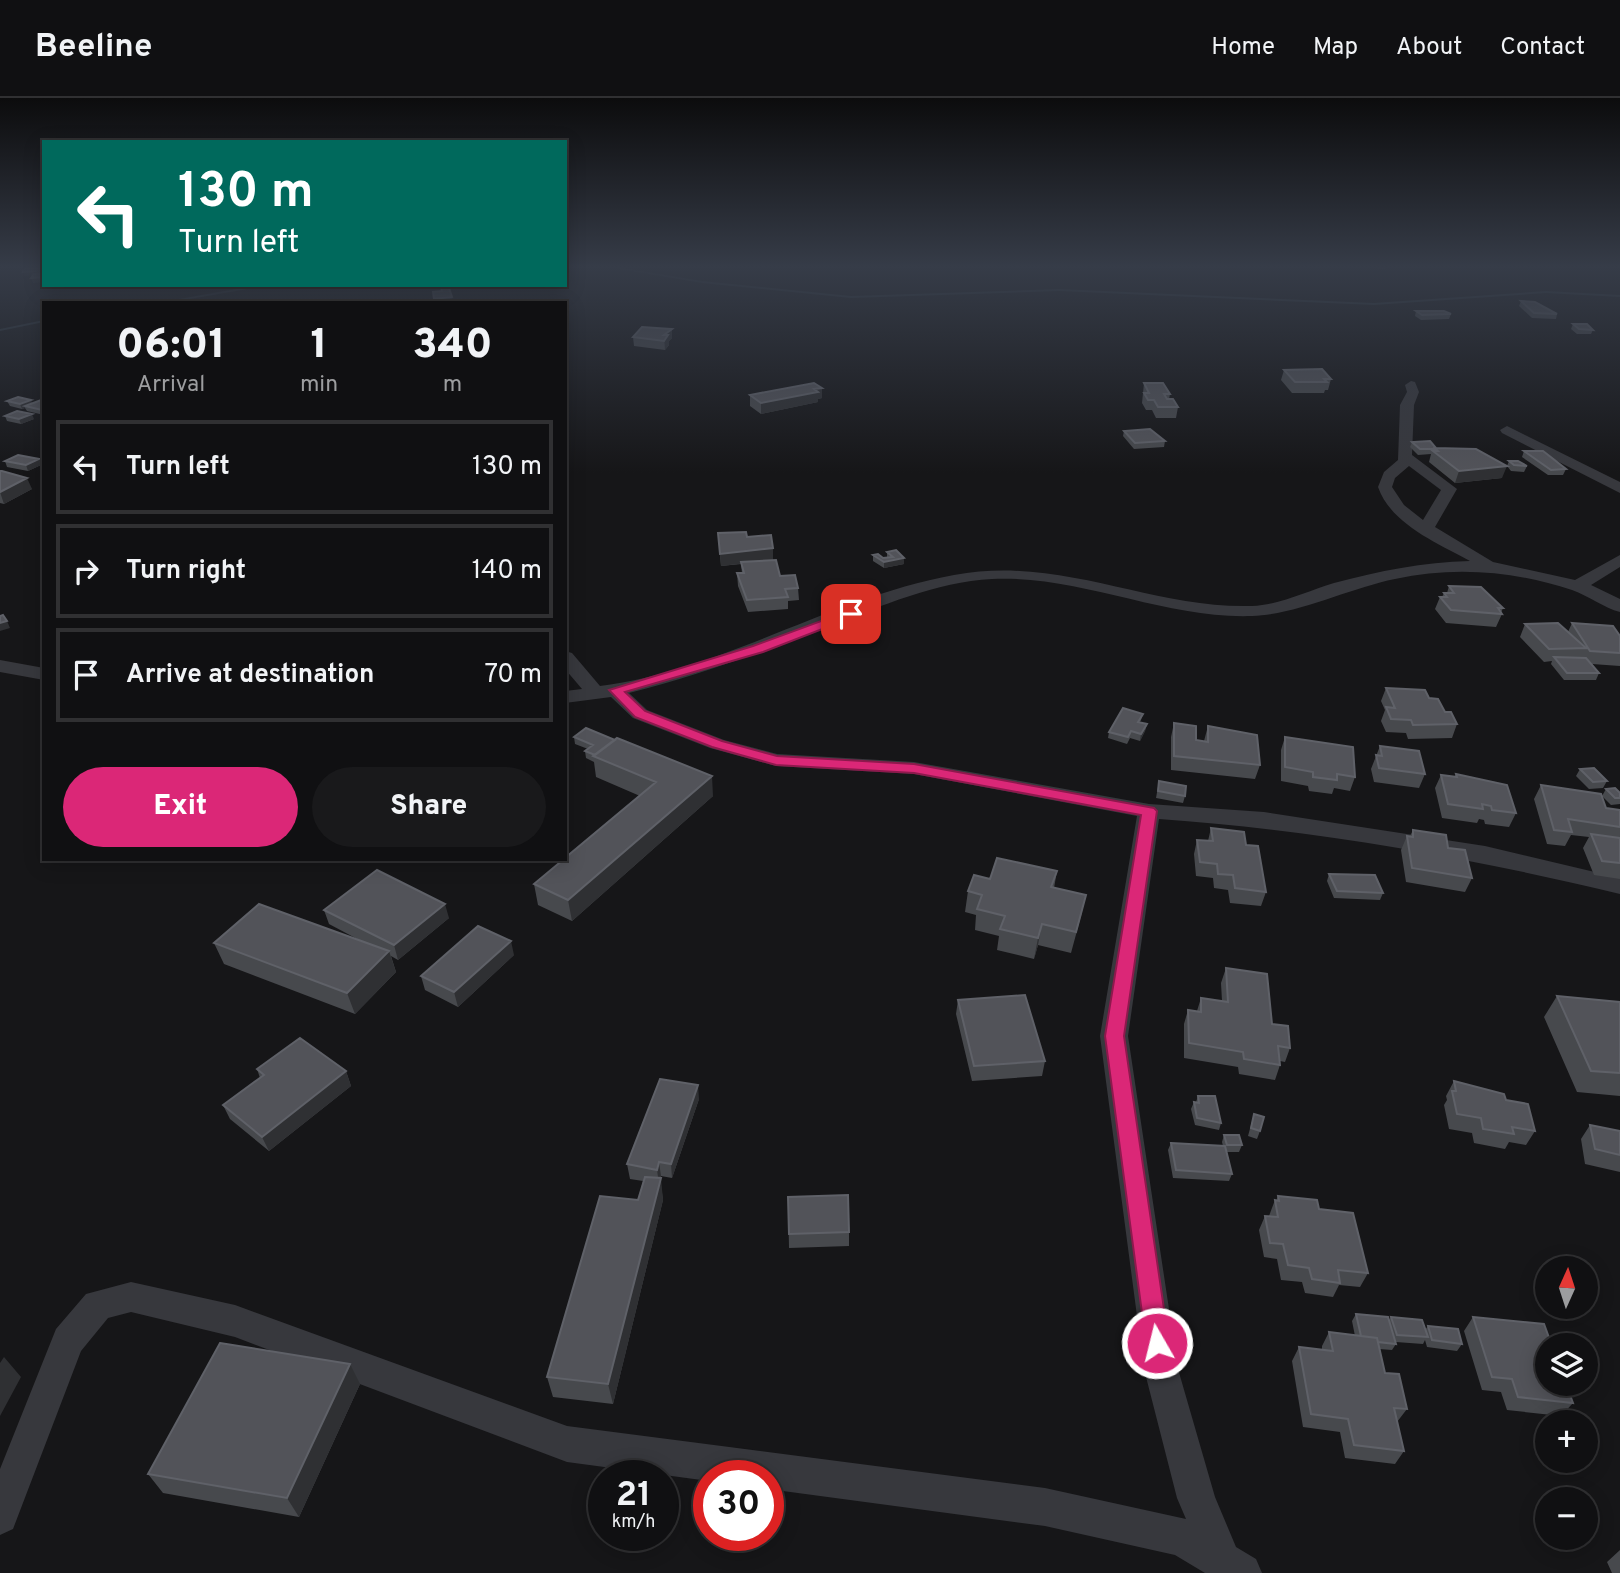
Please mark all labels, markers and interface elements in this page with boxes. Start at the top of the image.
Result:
text: Beeline [35,27,152,69]
text: Home [1211,33,1275,63]
text: Map [1313,33,1358,63]
text: About [1396,33,1462,63]
text: Contact [1500,33,1585,63]
text: 130 m [178,163,314,225]
icon: left [63,168,154,259]
text: Turn left [178,224,299,264]
text: 06:01 [116,320,226,373]
text: 1 [310,320,328,373]
text: 340 [412,320,493,373]
text: Arrival [137,371,205,400]
text: min [300,371,338,400]
text: m [443,371,462,400]
icon: left [67,448,105,486]
text: Turn left [126,451,230,484]
text: 130 m [472,451,542,484]
icon: right [67,552,105,590]
text: Turn right [126,555,246,588]
text: 140 m [472,555,542,588]
pin [821,584,881,644]
icon: arrive [832,595,870,633]
icon: arrive [67,656,105,694]
text: Arrive at destination [126,659,374,692]
text: 70 m [484,659,542,692]
button: Exit [63,767,298,847]
button: Share [312,767,546,847]
north arrow [1535,1256,1598,1320]
map controls [1535,1256,1598,1550]
position arrow [1120,1306,1194,1380]
button: layers [1535,1333,1598,1396]
button: + [1535,1410,1598,1473]
speed limit sign: 30 [693,1460,784,1551]
text: 21 [616,1474,651,1518]
button: − [1535,1487,1598,1550]
text: km/h [612,1511,655,1534]

